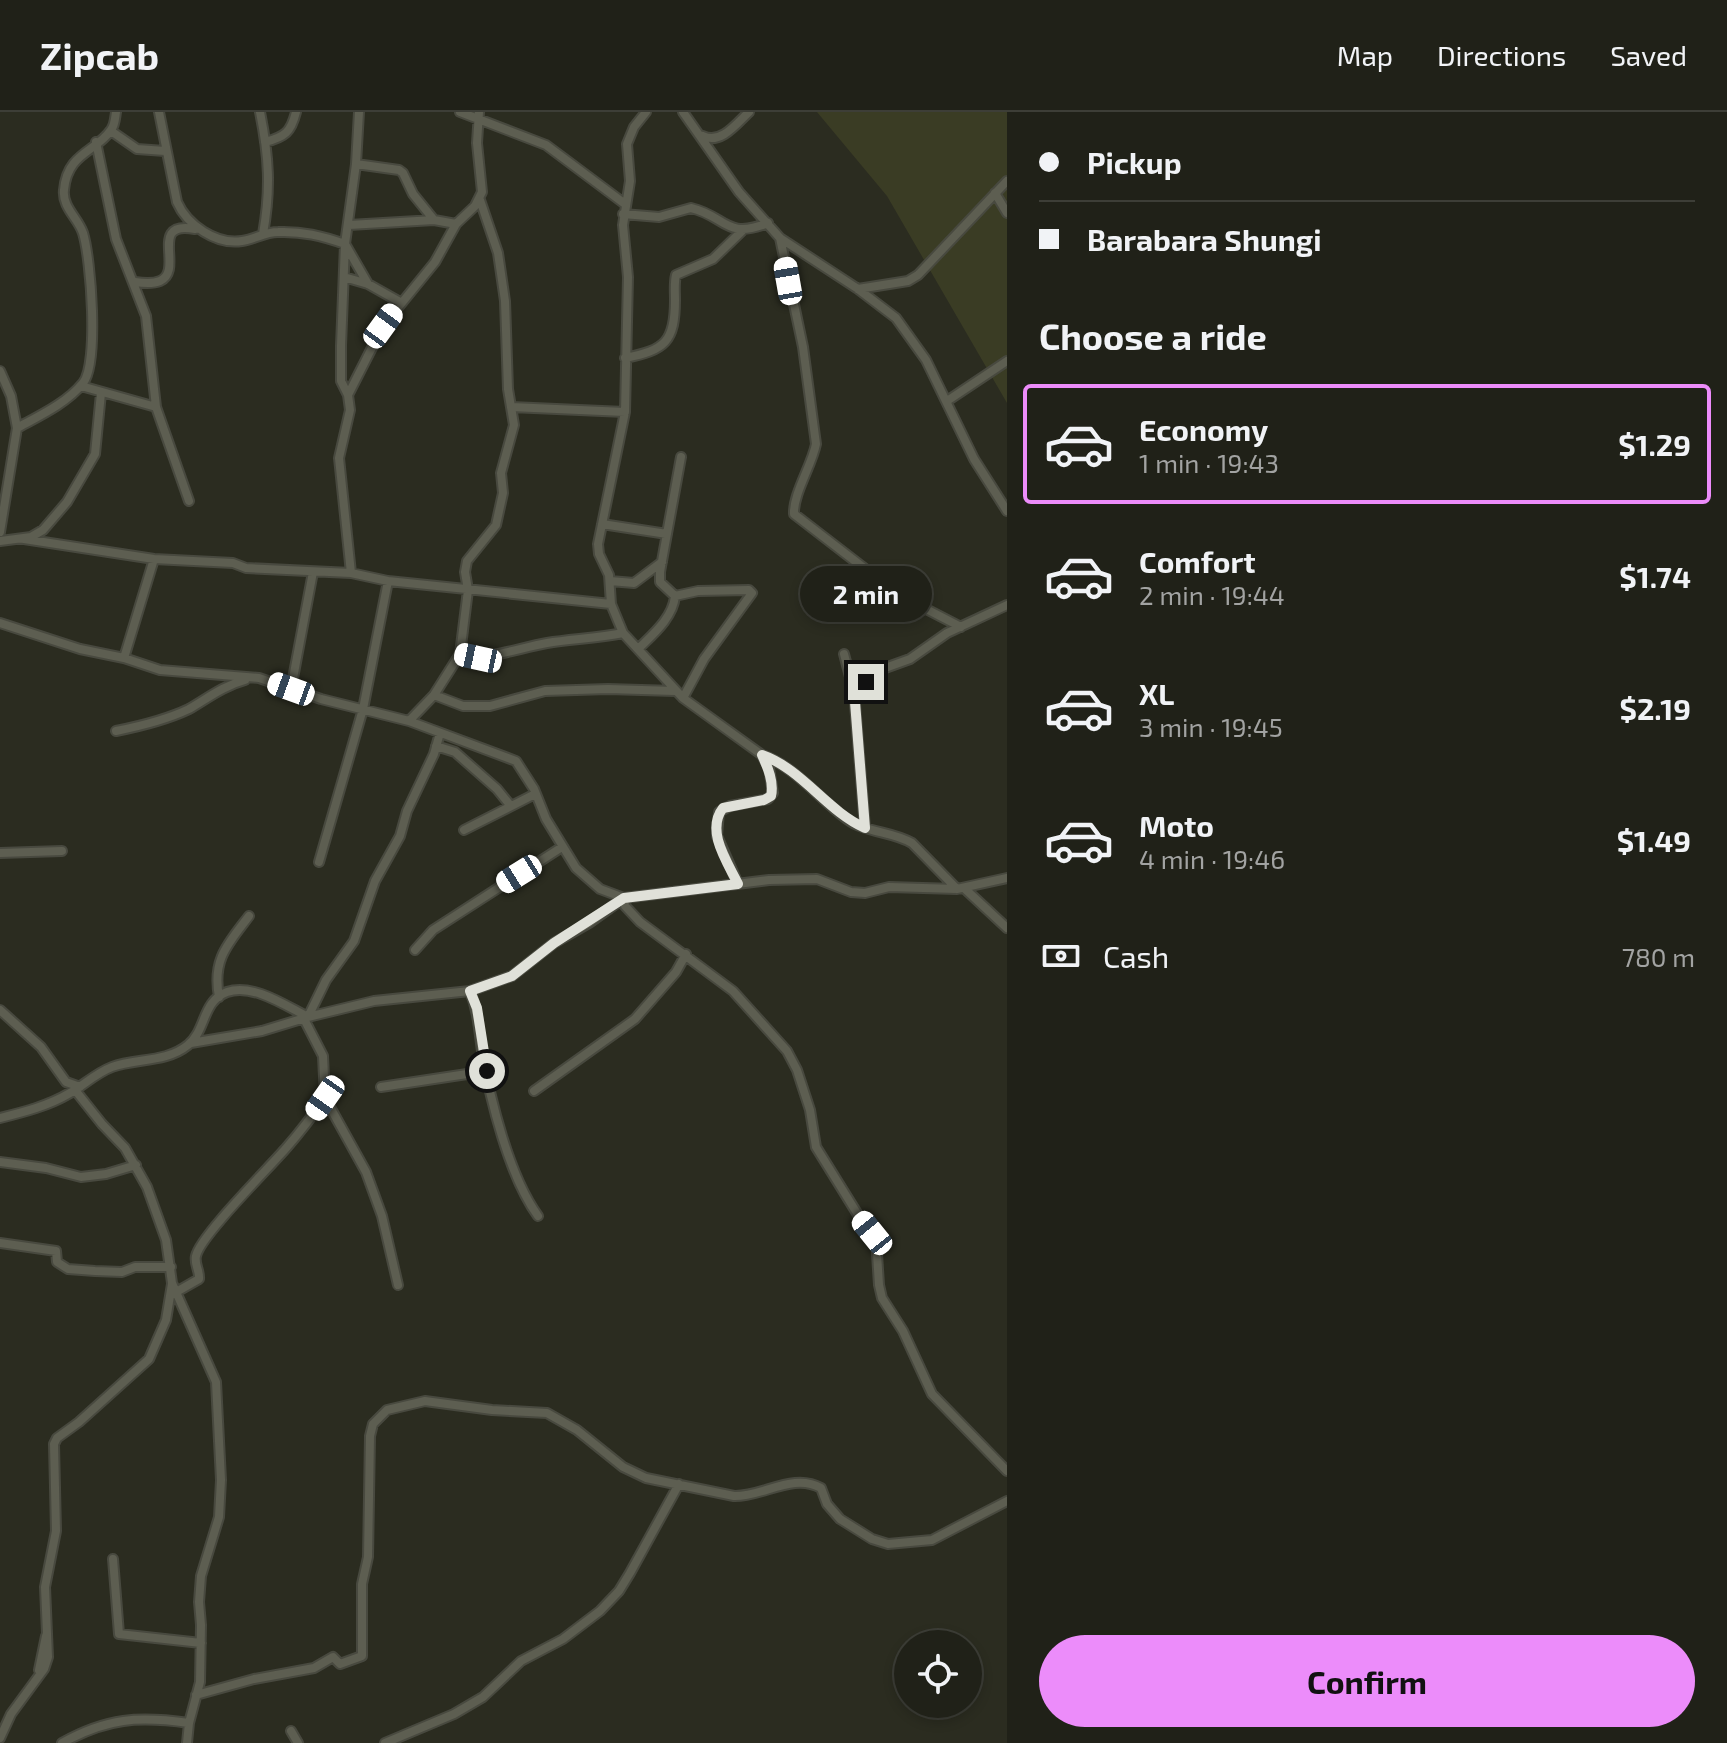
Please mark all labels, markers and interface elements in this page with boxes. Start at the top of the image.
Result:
text: Zipcab [40,32,159,78]
text: Map [1337,38,1393,72]
text: Directions [1437,38,1566,72]
text: Saved [1610,38,1687,72]
text: Pickup [1087,144,1182,180]
text: Barabara Shungi [1087,221,1321,257]
car [772,255,804,307]
car [359,300,407,352]
text: Choose a ride [1039,314,1267,357]
icon: car [1043,408,1115,480]
text: Economy [1139,411,1268,447]
text: $1.29 [1618,426,1691,462]
text: 1 min · 19:43 [1139,447,1279,478]
icon: car [1043,540,1115,612]
text: Comfort [1139,543,1256,579]
text: $1.74 [1619,558,1691,594]
callout: 2 min [800,566,932,622]
text: 2 min [833,578,899,609]
text: 2 min · 19:44 [1139,579,1285,610]
car [452,641,504,675]
route end [848,664,884,700]
car [264,670,318,708]
icon: car [1043,672,1115,744]
text: XL [1139,675,1174,711]
text: $2.19 [1619,690,1691,726]
text: 3 min · 19:45 [1139,711,1283,742]
icon: car [1043,804,1115,876]
text: Moto [1139,807,1214,843]
text: $1.49 [1617,822,1691,858]
text: 4 min · 19:46 [1139,843,1285,874]
car [492,851,546,897]
icon: cash [1039,934,1083,978]
text: Cash [1103,938,1169,974]
text: 780 m [1622,941,1695,972]
route start [469,1053,505,1089]
car [301,1071,349,1125]
car [848,1207,896,1259]
map controls [894,1630,982,1718]
button: locate [894,1630,982,1718]
button: Confirm [1039,1635,1695,1727]

